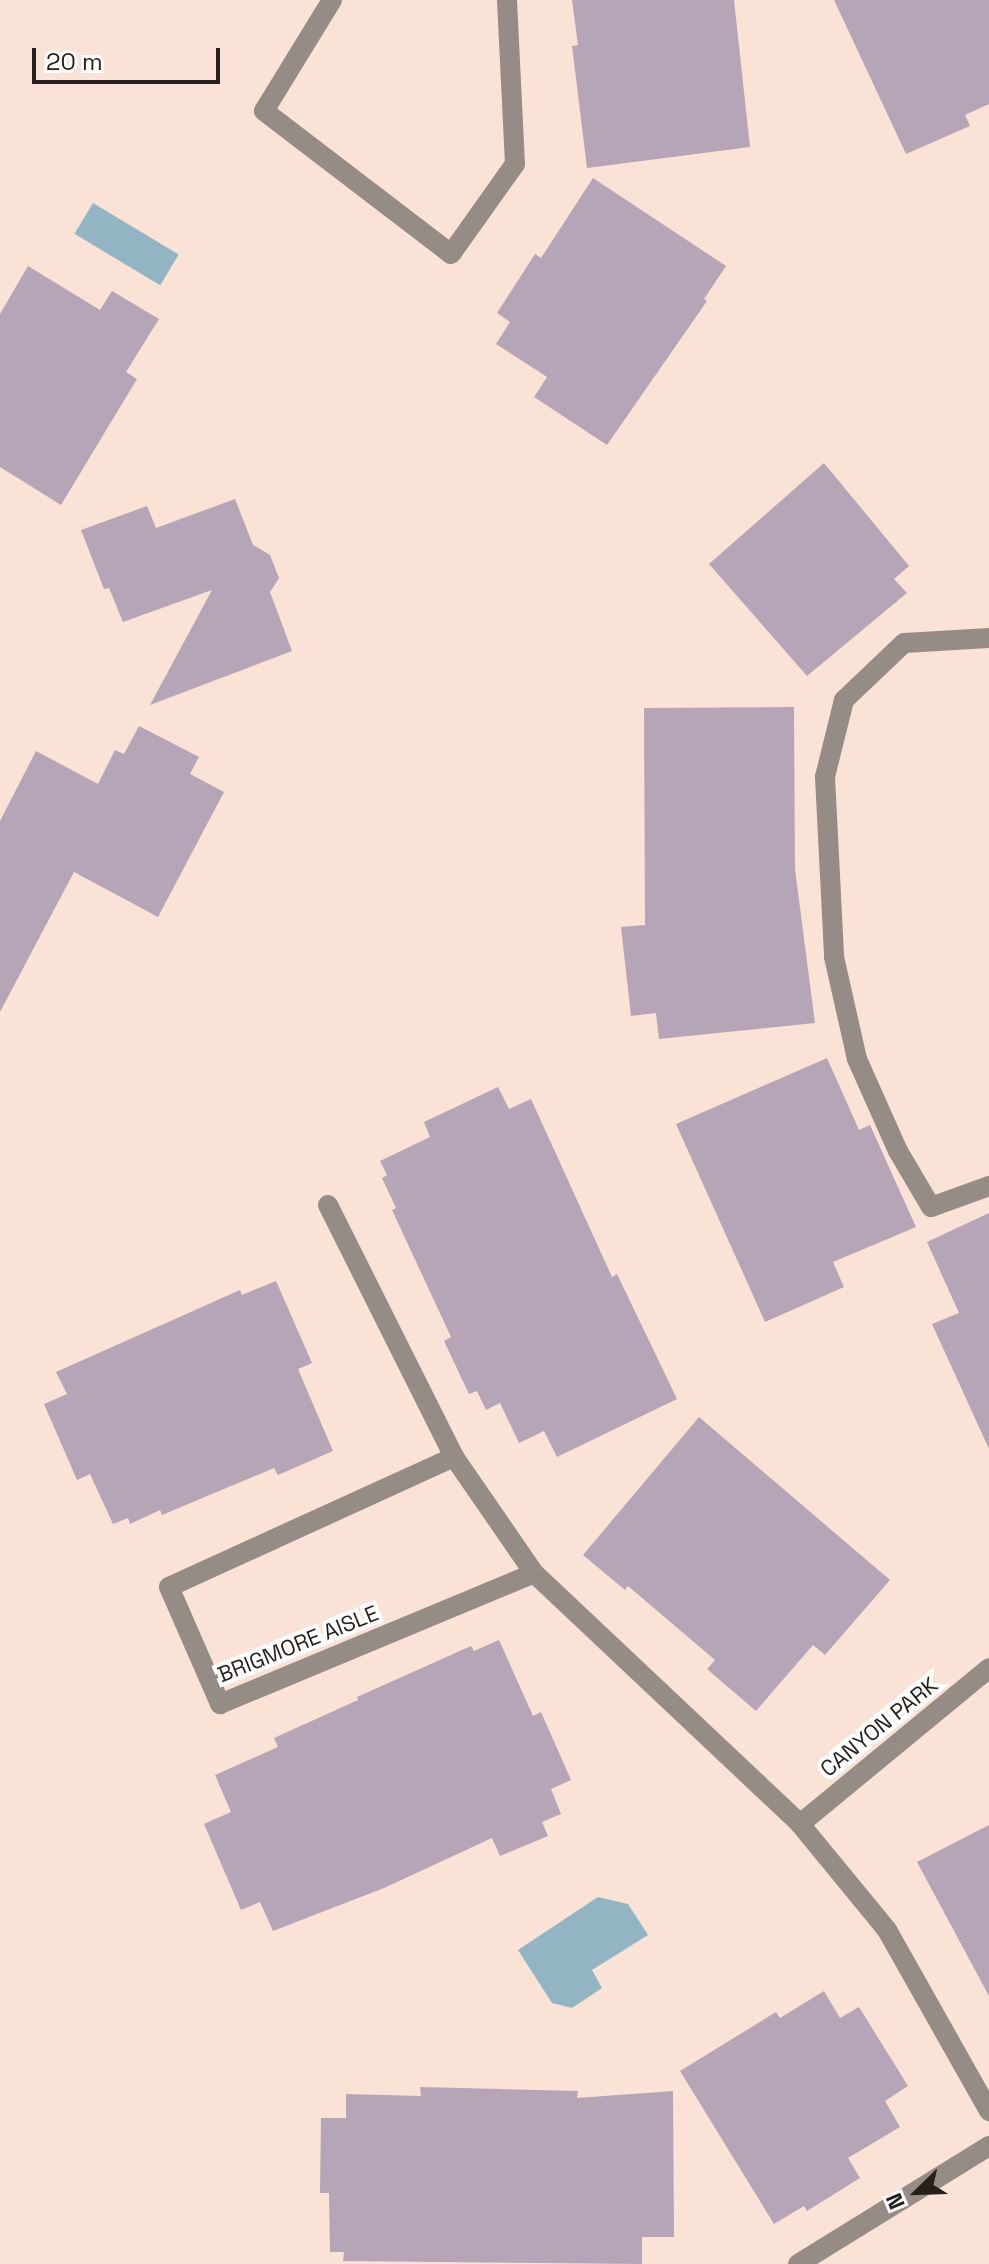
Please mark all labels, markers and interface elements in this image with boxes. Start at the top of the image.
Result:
scale bar [36,32,224,82]
text: 20 m [46,46,103,77]
street label: BRIGMORE AISLE [214,1600,382,1688]
street label: CANYON PARK [815,1672,943,1782]
north arrow [877,2152,957,2232]
text: N [879,2189,911,2214]

